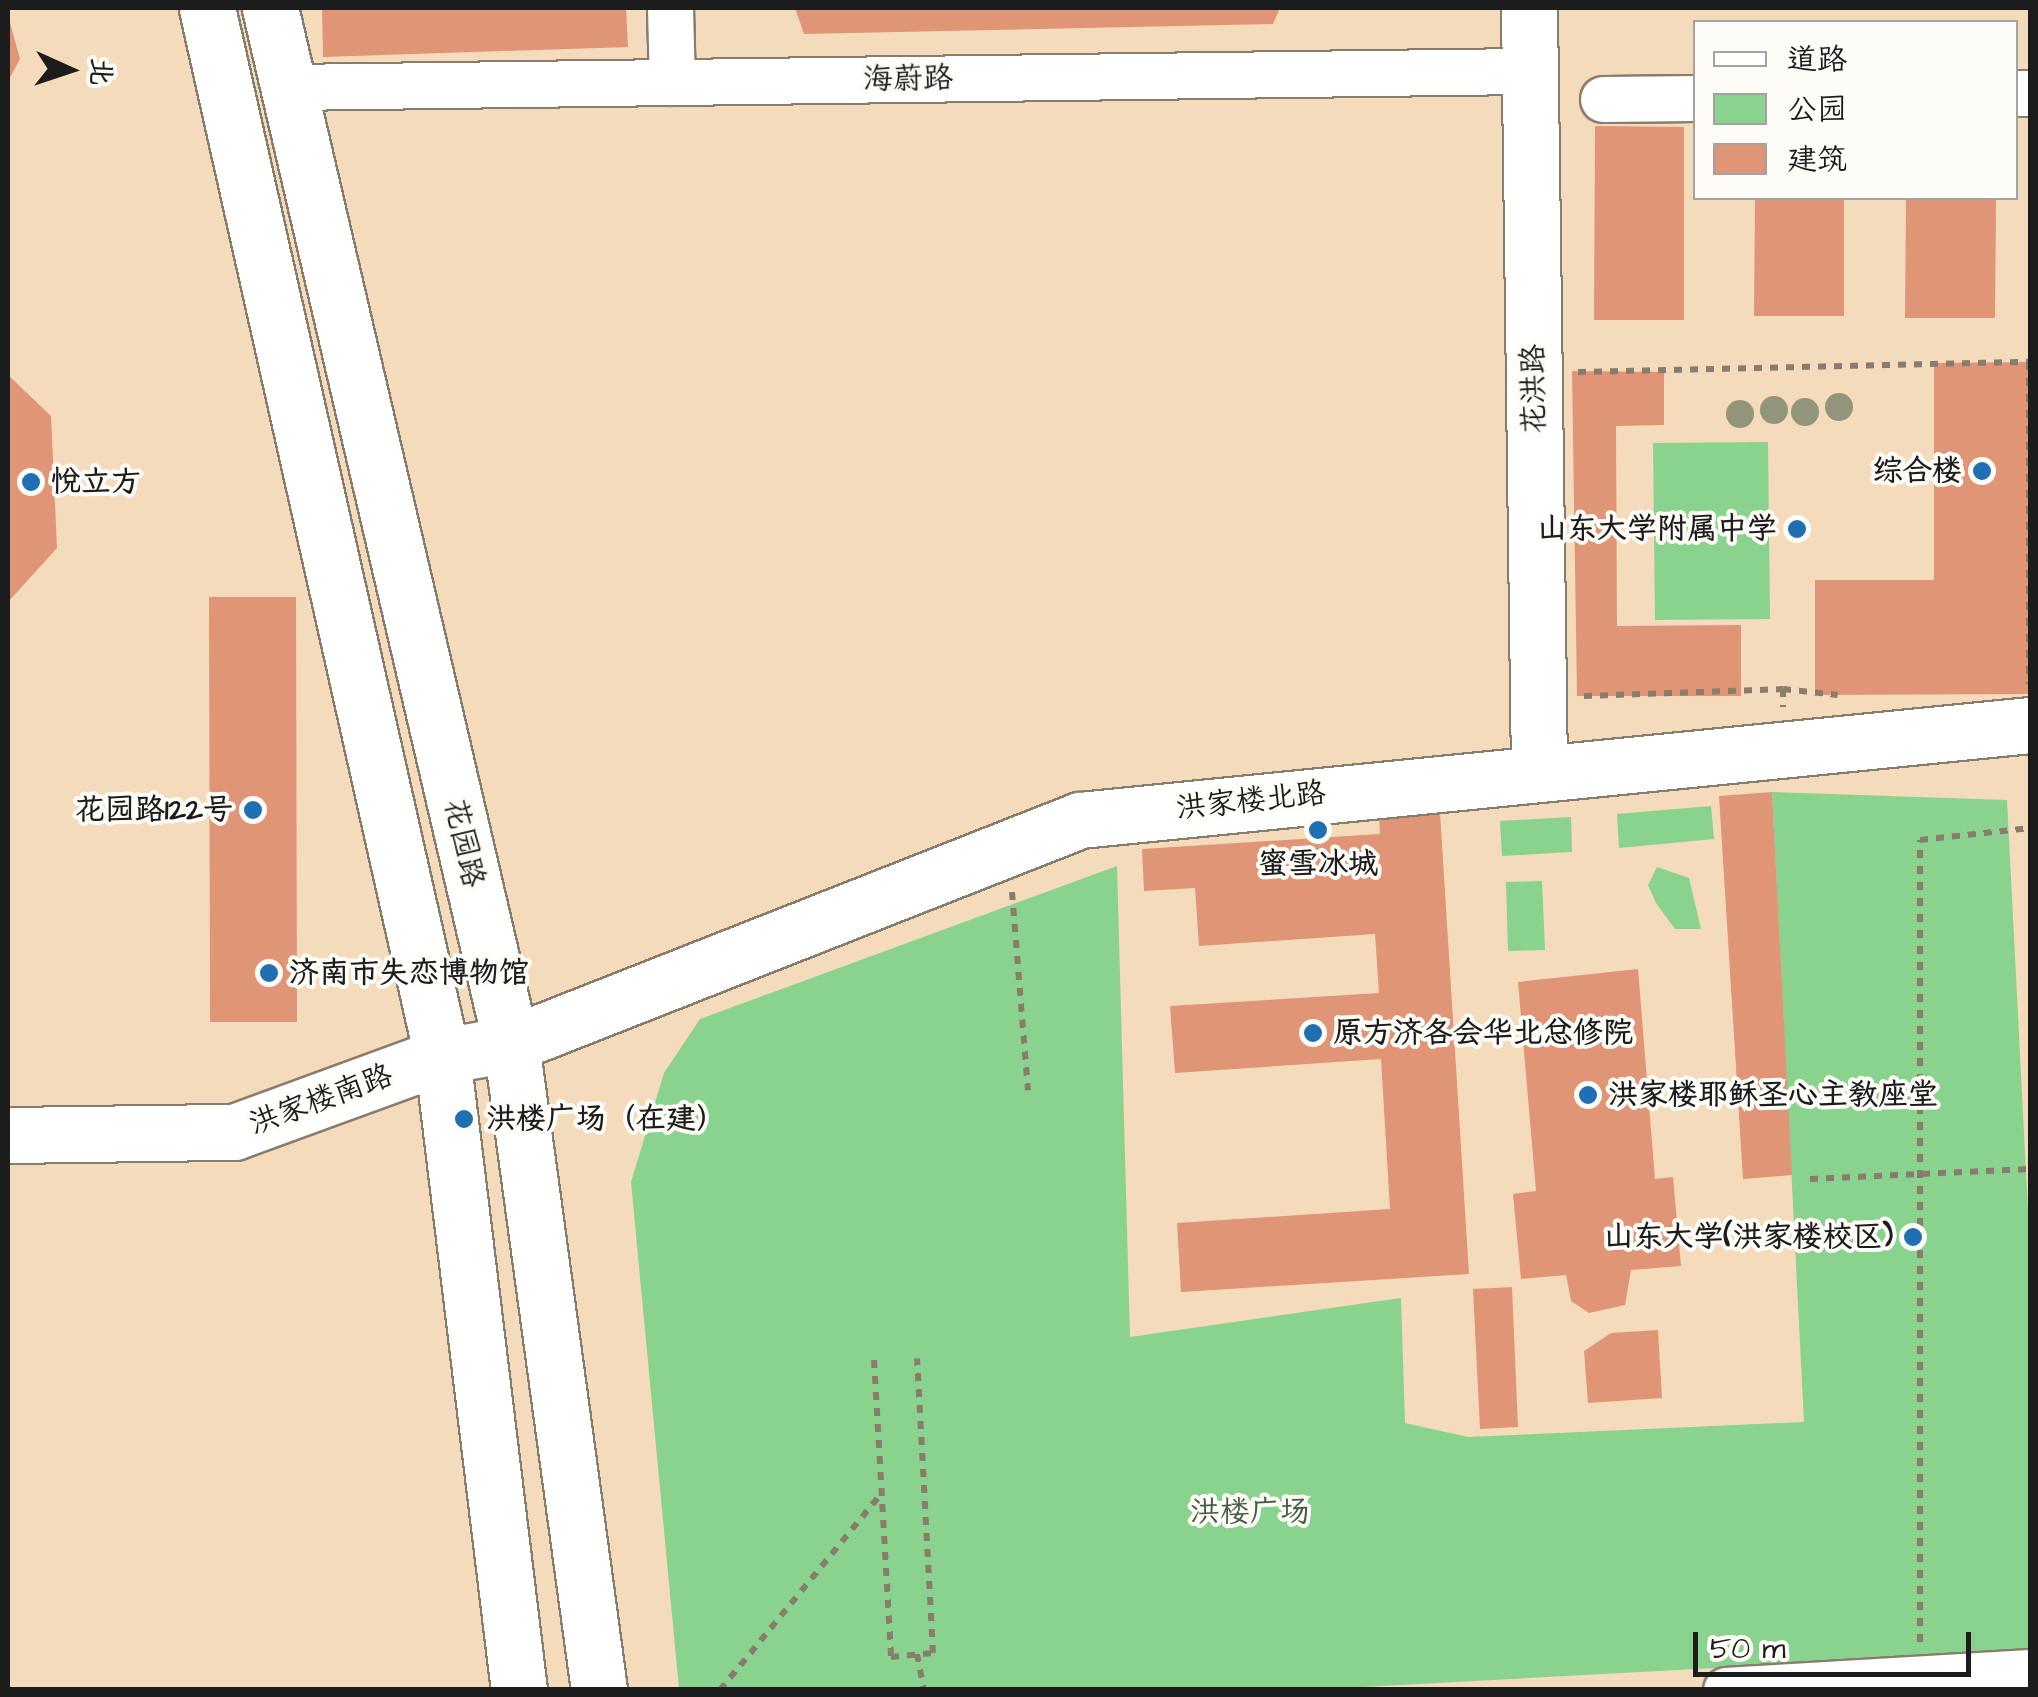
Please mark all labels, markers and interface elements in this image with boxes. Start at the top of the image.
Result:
north arrow [20,20,120,120]
legend [1693,20,2018,200]
text: 道路 [1787,39,1847,81]
text: 北 [80,57,121,87]
street label: 海蔚路 [863,60,953,98]
text: 公园 [1787,89,1847,131]
text: 建筑 [1787,139,1847,181]
street label: 花洪路 [1515,344,1553,434]
place label: 综合楼 [1872,453,1962,489]
marker: 综合楼 [1971,460,1993,482]
place label: 悦立方 [51,464,141,500]
marker: 悦立方 [20,471,42,493]
place label: 山东大学附属中学 [1537,511,1777,547]
marker: 山东大学附属中学 [1786,518,1808,540]
street label: 洪家楼北路 [1175,775,1327,827]
place label: 花园路122号 [75,792,233,828]
street label: 花园路 [436,795,492,891]
marker: 花园路122号 [242,799,264,821]
marker: 蜜雪冰城 [1307,819,1329,841]
place label: 蜜雪冰城 [1258,846,1378,882]
place label: 济南市失恋博物馆 [289,955,529,991]
marker: 济南市失恋博物馆 [258,962,280,984]
place label: 原方济各会华北总修院 [1333,1015,1633,1051]
marker: 原方济各会华北总修院 [1302,1022,1324,1044]
street label: 洪家楼南路 [244,1057,398,1143]
place label: 洪家楼耶稣圣心主教座堂 [1608,1077,1938,1113]
marker: 洪家楼耶稣圣心主教座堂 [1577,1084,1599,1106]
place label: 洪楼广场（在建） [486,1101,726,1137]
marker: 洪楼广场（在建） [451,1106,477,1132]
place label: 山东大学(洪家楼校区) [1604,1219,1893,1255]
marker: 山东大学(洪家楼校区) [1902,1226,1924,1248]
park label: 洪楼广场 [1190,1494,1310,1530]
scale bar [1698,1612,1976,1674]
text: 50 m [1710,1628,1786,1670]

